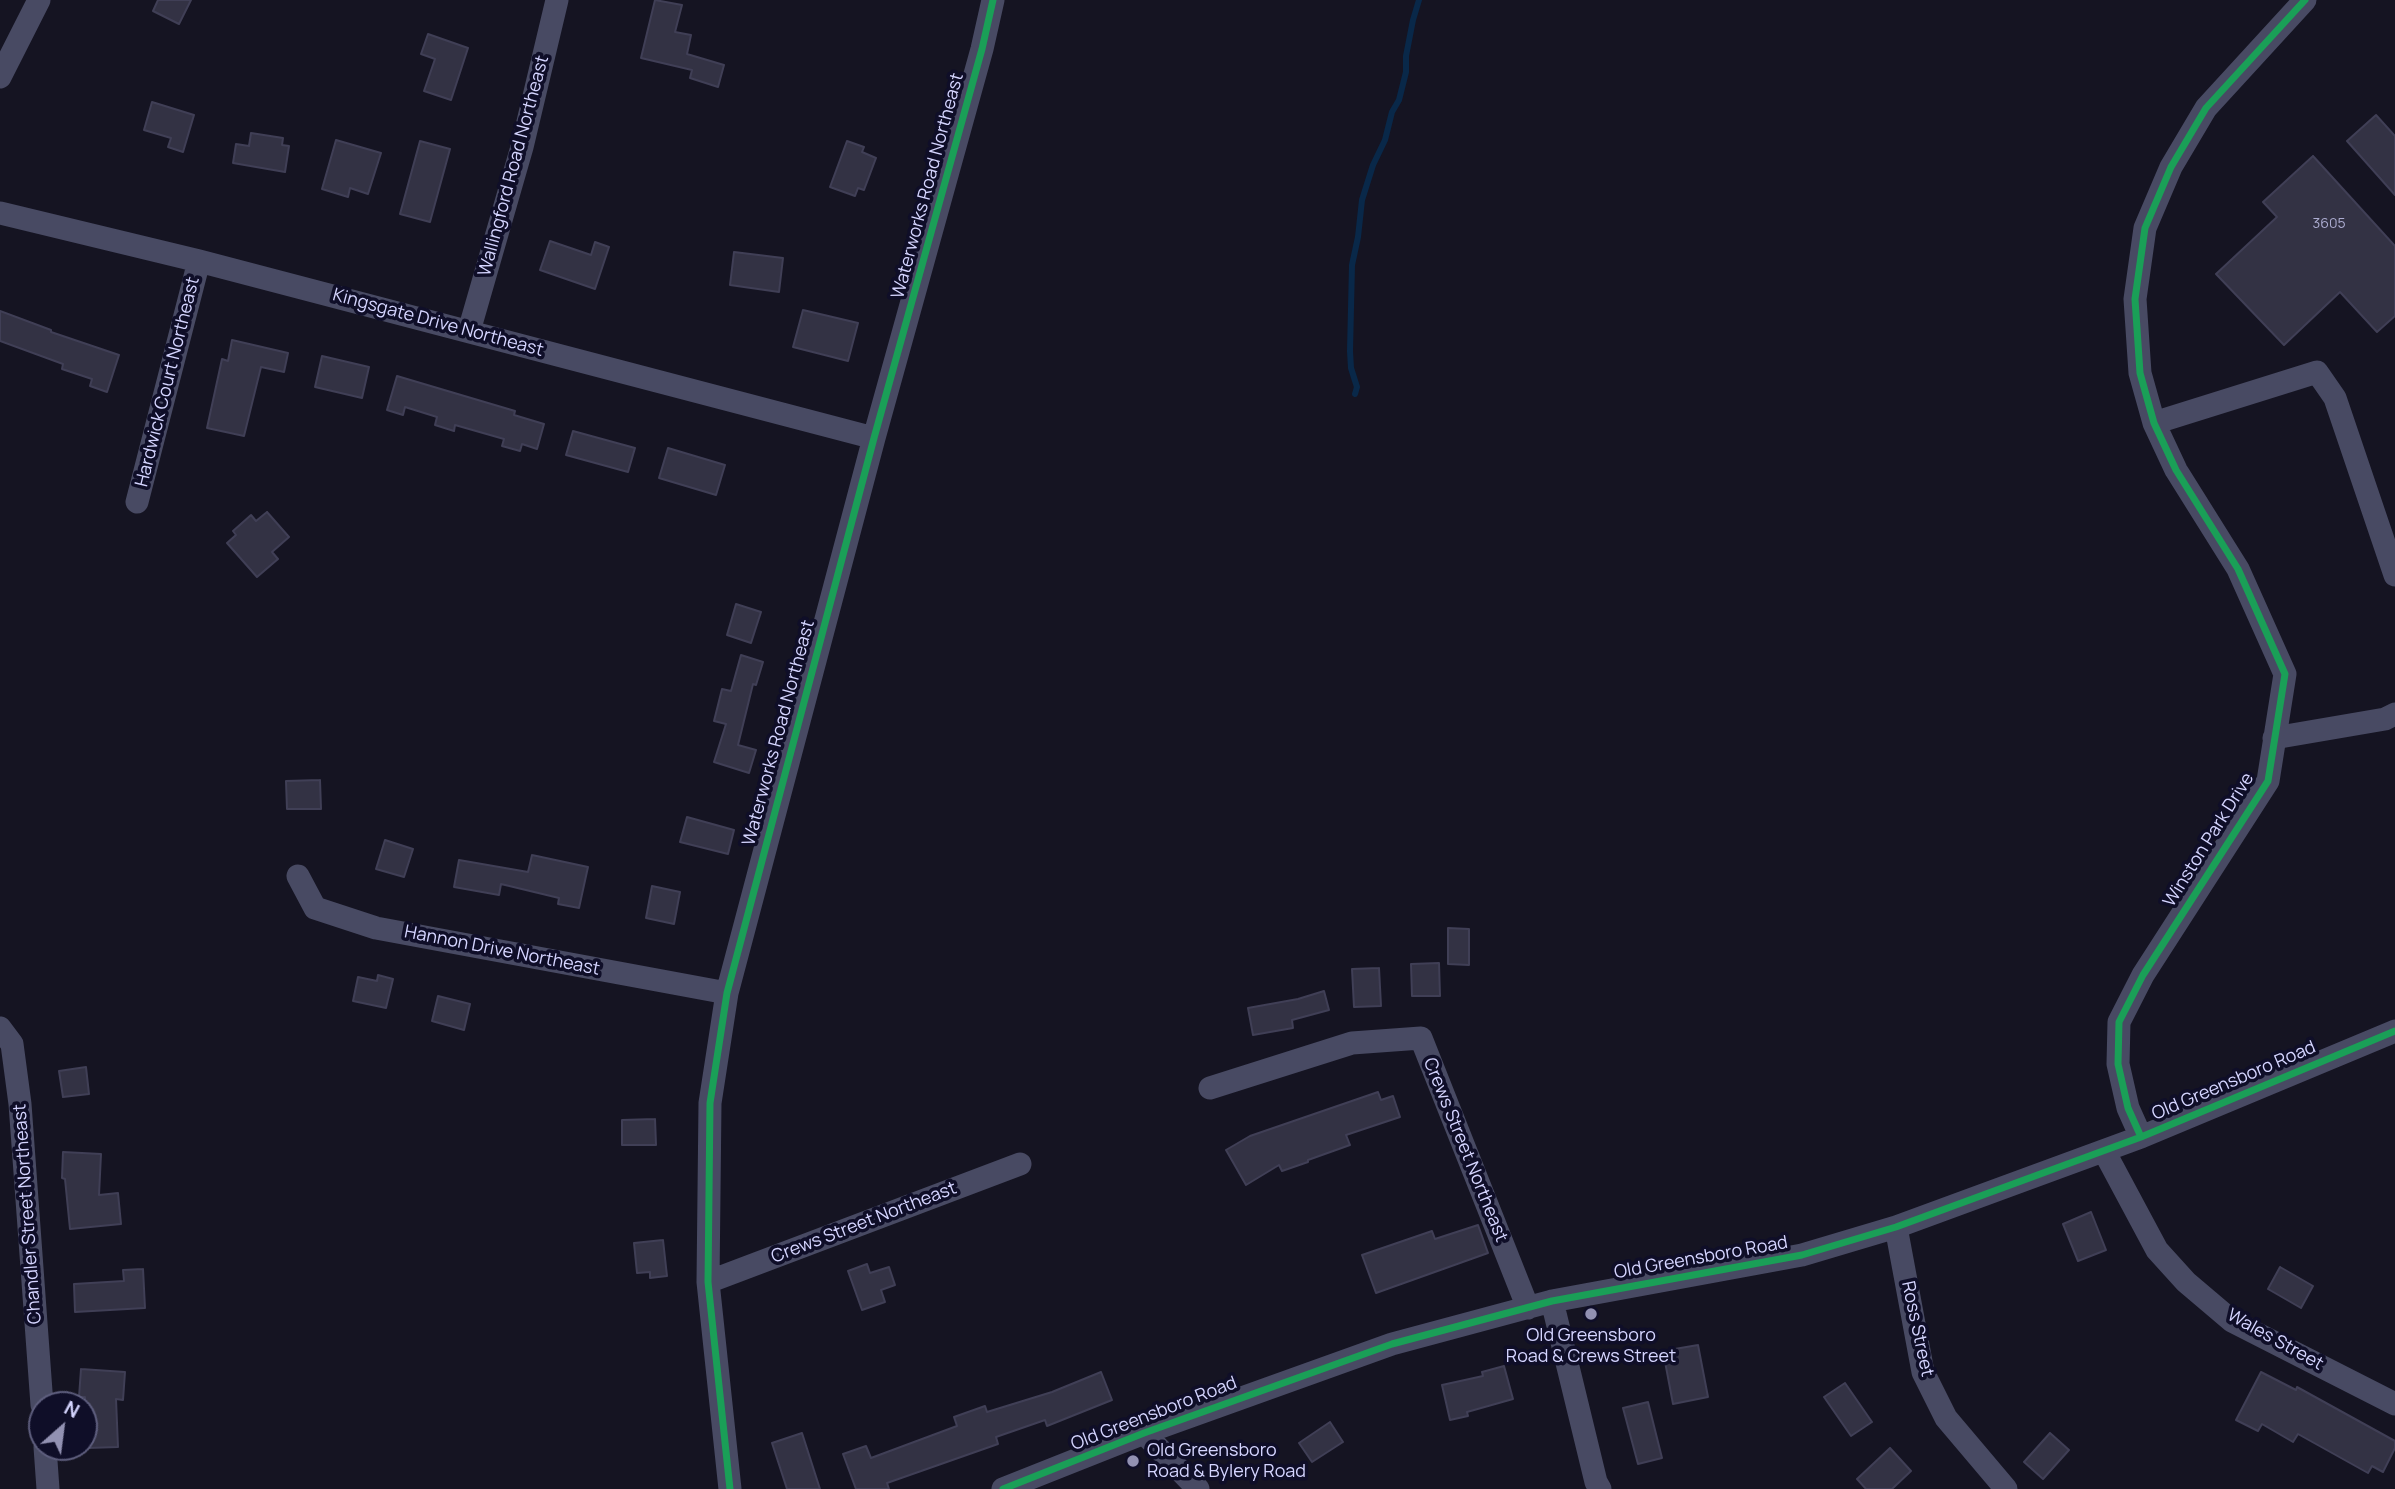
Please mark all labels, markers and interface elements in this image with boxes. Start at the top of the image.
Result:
street label: Wallingford Road Northeast [474,53,554,279]
street label: Waterworks Road Northeast [887,71,969,301]
house number: 3605 [2312,216,2346,232]
street label: Hardwick Court Northeast [131,275,205,489]
street label: Kingsgate Drive Northeast [330,284,546,362]
street label: Waterworks Road Northeast [738,618,820,848]
street label: Winston Park Drive [2159,769,2259,911]
street label: Hannon Drive Northeast [402,921,602,981]
street label: Old Greensboro Road [2149,1037,2319,1125]
street label: Crews Street Northeast [1418,1055,1512,1245]
street label: Chandler Street Northeast [10,1103,46,1325]
street label: Crews Street Northeast [768,1178,960,1268]
street label: Old Greensboro Road [1612,1232,1790,1284]
street label: Ross Street [1896,1279,1938,1379]
street label: Wales Street [2223,1305,2327,1375]
marker: Old Greensboro Road & Crews Street [1583,1306,1599,1322]
place label: Old Greensboro Road & Crews Street [1506,1325,1676,1368]
street label: Old Greensboro Road [1068,1372,1240,1456]
north arrow [28,1391,98,1461]
text: N [60,1395,84,1424]
place label: Old Greensboro Road & Bylery Road [1147,1440,1306,1482]
marker: Old Greensboro Road & Bylery Road [1125,1453,1141,1469]

